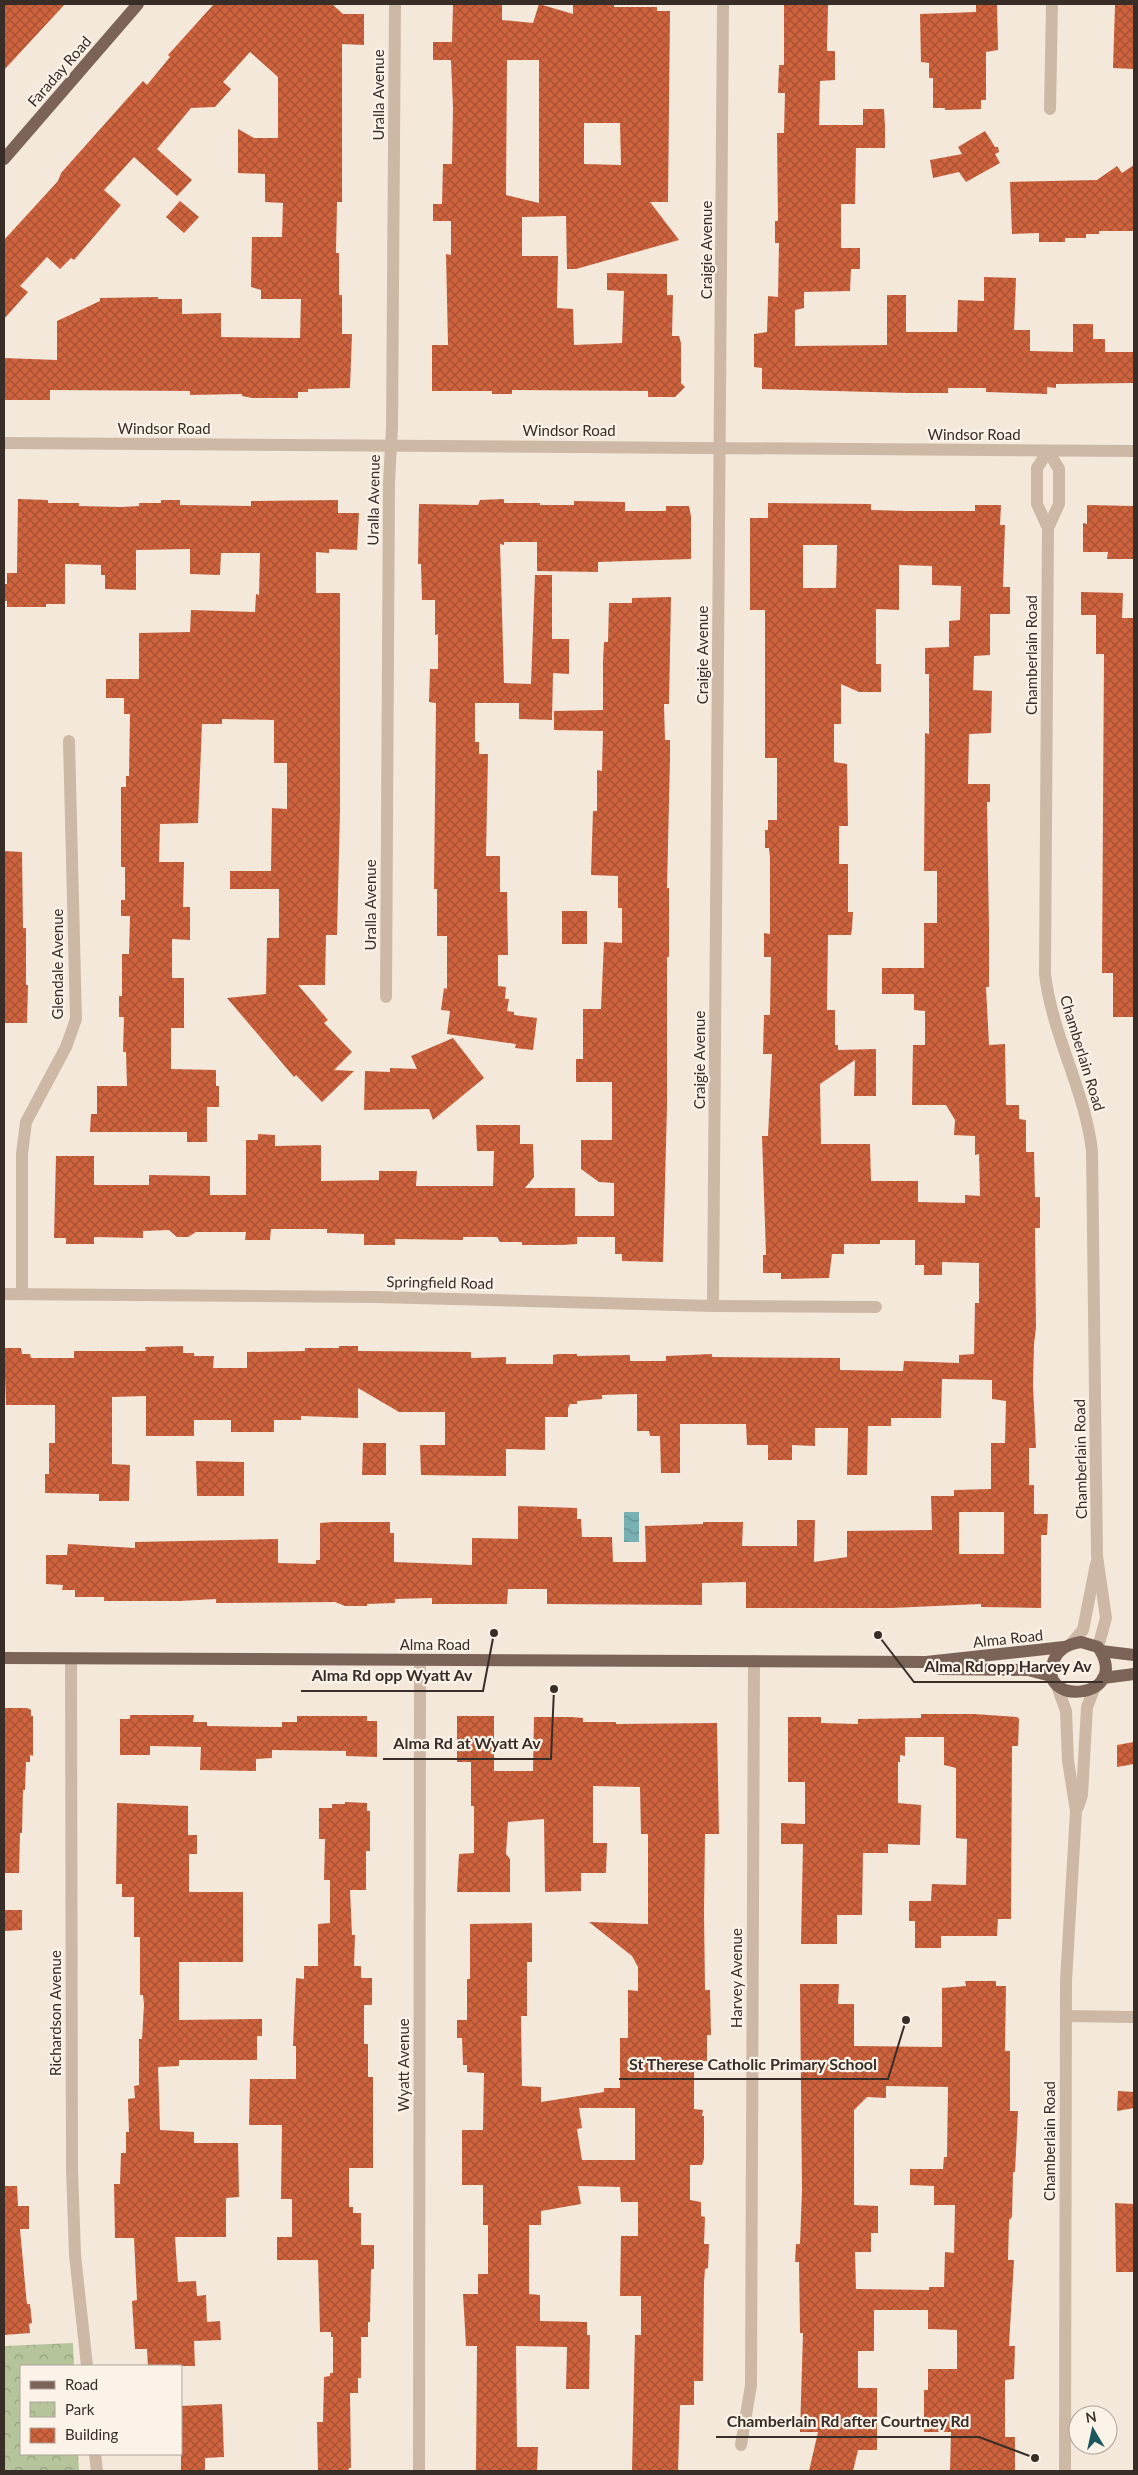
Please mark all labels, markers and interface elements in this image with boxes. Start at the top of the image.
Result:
street label: Faraday Road [23,32,95,110]
street label: Uralla Avenue [369,49,387,141]
street label: Craigie Avenue [697,201,715,299]
street label: Windsor Road [117,419,211,437]
street label: Windsor Road [522,421,616,439]
street label: Windsor Road [927,425,1021,443]
street label: Uralla Avenue [363,454,383,546]
street label: Chamberlain Road [1022,595,1040,715]
street label: Craigie Avenue [693,606,711,704]
street label: Uralla Avenue [361,859,379,951]
street label: Glendale Avenue [48,908,66,1020]
street label: Chamberlain Road [1057,993,1109,1113]
street label: Craigie Avenue [690,1011,708,1109]
street label: Springfield Road [386,1272,494,1292]
street label: Chamberlain Road [1070,1399,1090,1519]
street label: Alma Road [972,1625,1044,1651]
street label: Alma Road [400,1635,470,1653]
callout: Alma Rd opp Harvey Av [914,1651,1103,1682]
text: Alma Rd opp Harvey Av [923,1656,1092,1675]
callout: Alma Rd opp Wyatt Av [301,1660,483,1691]
text: Alma Rd opp Wyatt Av [311,1665,473,1684]
callout: Alma Rd at Wyatt Av [383,1728,551,1759]
text: Alma Rd at Wyatt Av [392,1733,541,1752]
street label: Harvey Avenue [727,1928,745,2028]
street label: Richardson Avenue [46,1950,64,2076]
street label: Wyatt Avenue [394,2018,412,2112]
callout: St Therese Catholic Primary School [619,2048,888,2079]
text: St Therese Catholic Primary School [629,2054,877,2073]
street label: Chamberlain Road [1040,2081,1058,2201]
legend [20,2365,182,2455]
text: Road [65,2375,98,2393]
text: Park [65,2400,95,2418]
north arrow [1068,2405,1118,2455]
callout: Chamberlain Rd after Courtney Rd [716,2406,979,2437]
text: N [1084,2407,1098,2426]
text: Chamberlain Rd after Courtney Rd [727,2411,969,2430]
text: Building [65,2425,118,2443]

